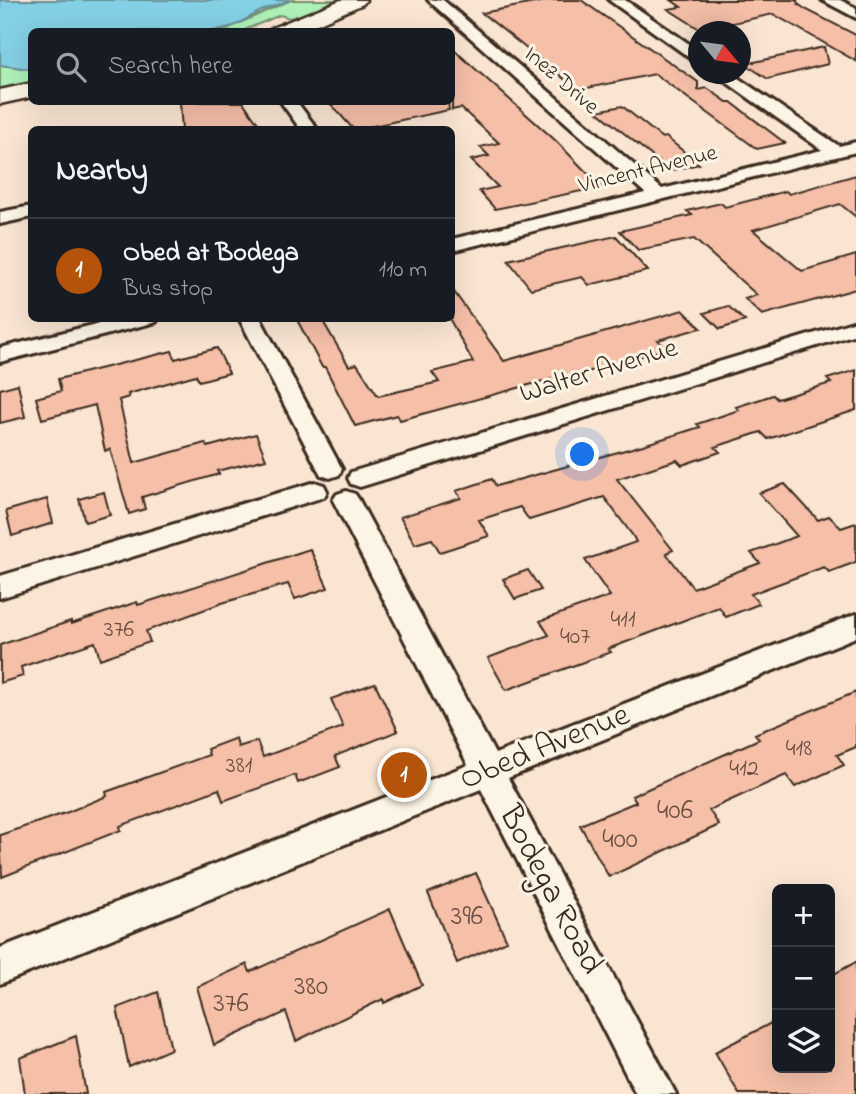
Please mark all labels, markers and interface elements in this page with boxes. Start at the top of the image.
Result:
north arrow [688,21,751,84]
search box [28,28,455,105]
street label: Inez Drive [516,39,606,124]
icon: search [52,48,90,86]
text: Search here [108,48,233,86]
street label: Vincent Avenue [574,137,721,203]
text: Nearby [56,150,148,194]
text: Obed at Bodega [123,235,299,273]
text: 1 [75,254,83,287]
text: 110 m [379,254,427,287]
text: Bus stop [123,273,213,306]
street label: Walter Avenue [515,328,683,415]
your location [565,437,599,471]
house number: 411 [610,603,636,638]
house number: 376 [104,613,135,648]
house number: 407 [560,620,590,655]
street label: Obed Avenue [453,692,637,804]
house number: 418 [786,732,812,767]
house number: 381 [226,749,253,784]
pin: 1 [381,749,427,801]
house number: 412 [729,752,759,787]
house number: 406 [657,791,693,832]
street label: Bodega Road [485,796,615,983]
house number: 400 [602,820,638,861]
map controls [772,884,835,1073]
button: + [772,884,835,947]
house number: 396 [451,897,483,938]
button: − [772,947,835,1010]
house number: 380 [294,967,328,1008]
house number: 376 [213,984,249,1025]
button: layers [772,1010,835,1073]

